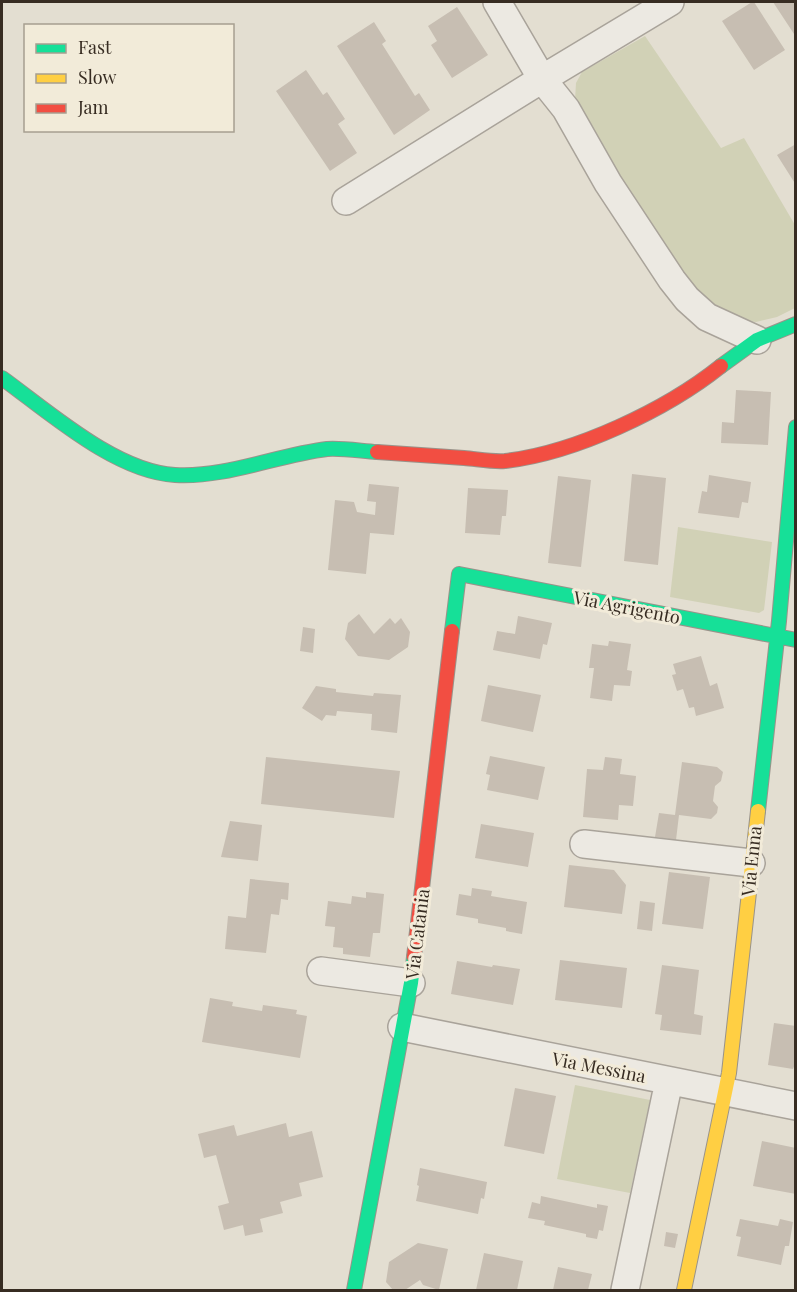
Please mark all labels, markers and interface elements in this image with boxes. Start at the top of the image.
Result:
legend [24,24,234,132]
text: Fast [78,35,112,59]
text: Slow [78,65,116,89]
text: Jam [77,95,108,119]
street label: Via Agrigento [571,585,683,629]
street label: Via Enna [735,825,767,898]
street label: Via Catania [399,887,434,982]
street label: Via Messina [549,1046,648,1088]

